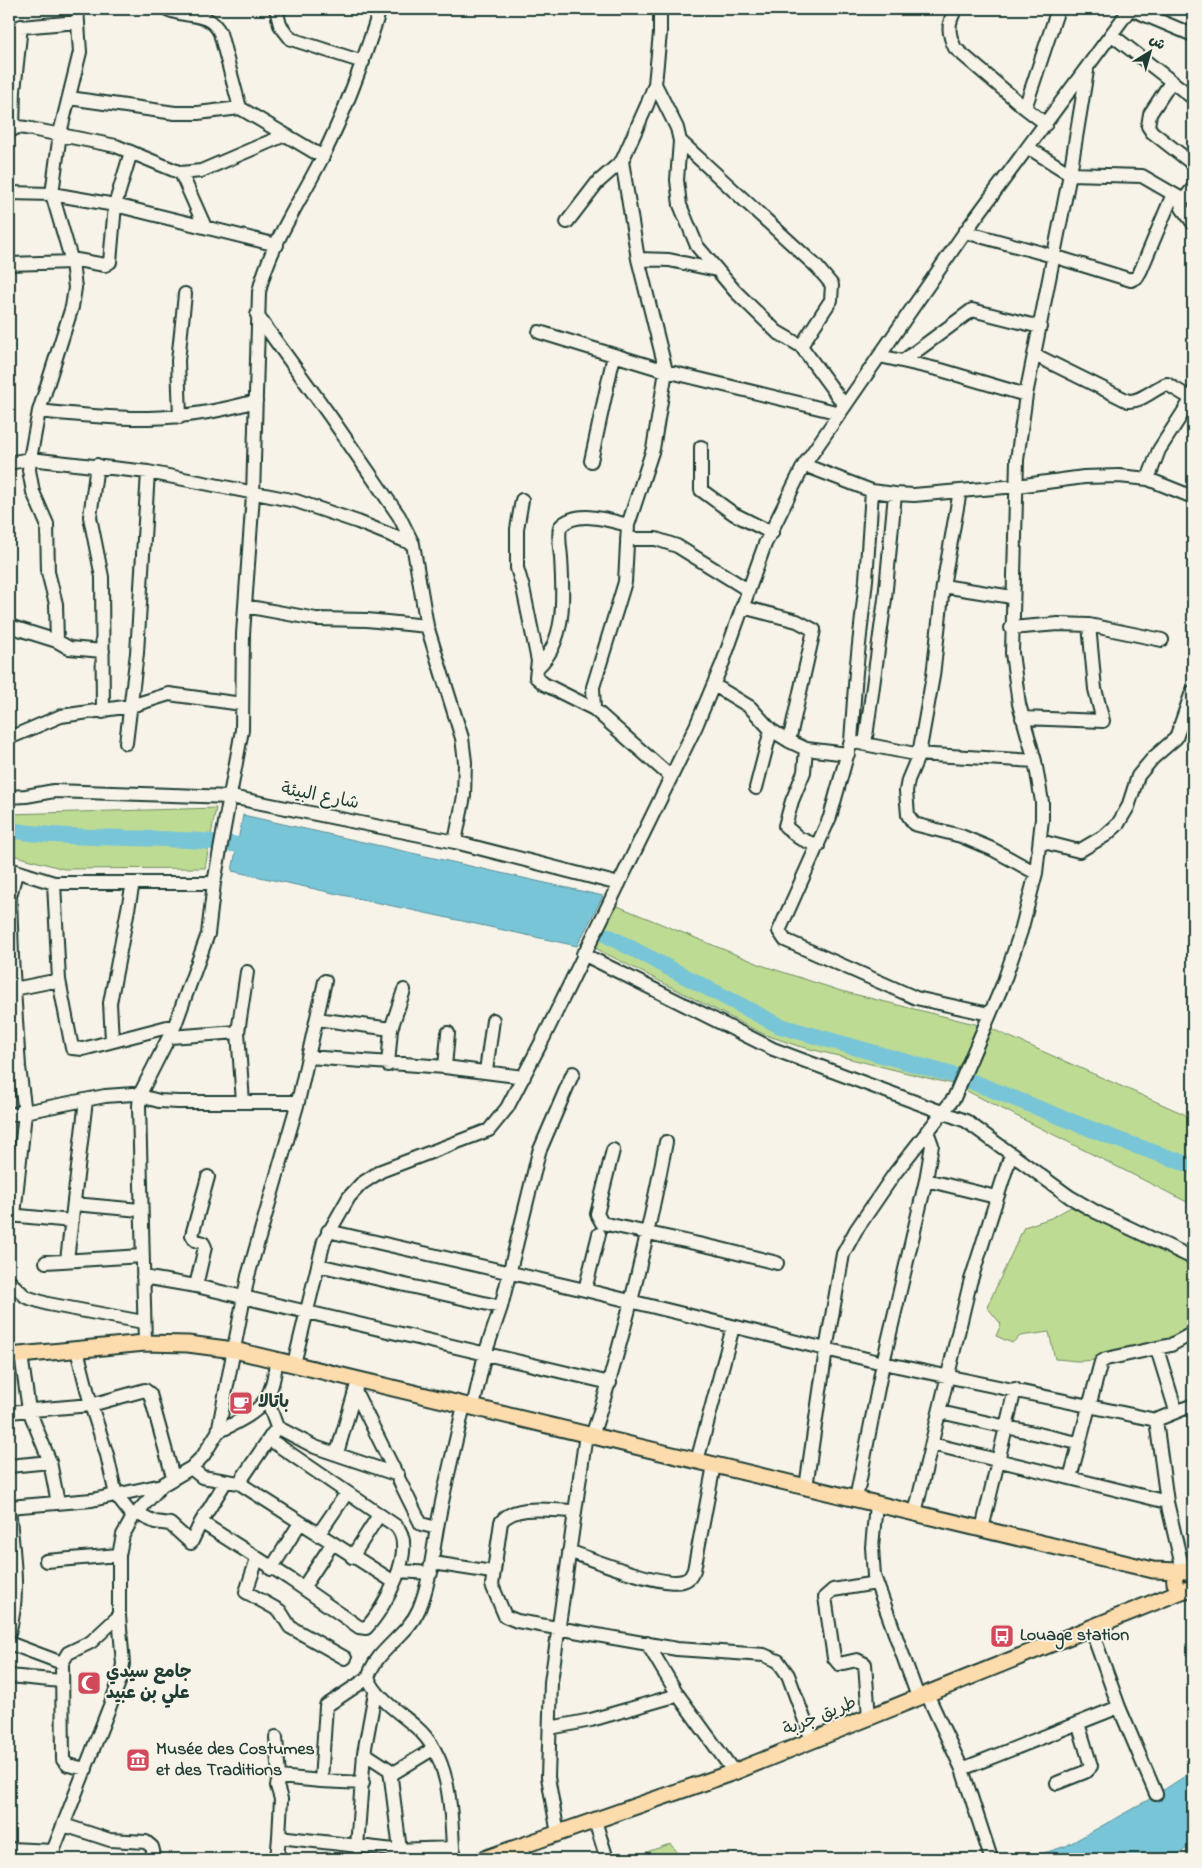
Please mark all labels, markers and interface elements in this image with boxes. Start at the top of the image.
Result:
north arrow [1124,28,1174,78]
text: ش [1144,30,1169,56]
street label: شارع البيئة [279,777,361,817]
cafe icon: باتالا [228,1390,254,1416]
place label: باتالا [258,1390,289,1416]
bus stop icon: Louage station [989,1623,1015,1649]
place label: Louage station [1020,1623,1129,1650]
place label: جامع سيدي علي بن عبيد [106,1660,192,1708]
mosque icon: جامع سيدي علي بن عبيد [76,1670,102,1696]
street label: طريق جربة [779,1690,861,1744]
place label: Musée des Costumes et des Traditions [156,1737,315,1784]
museum icon: Musée des Costumes et des Traditions [125,1747,151,1773]

